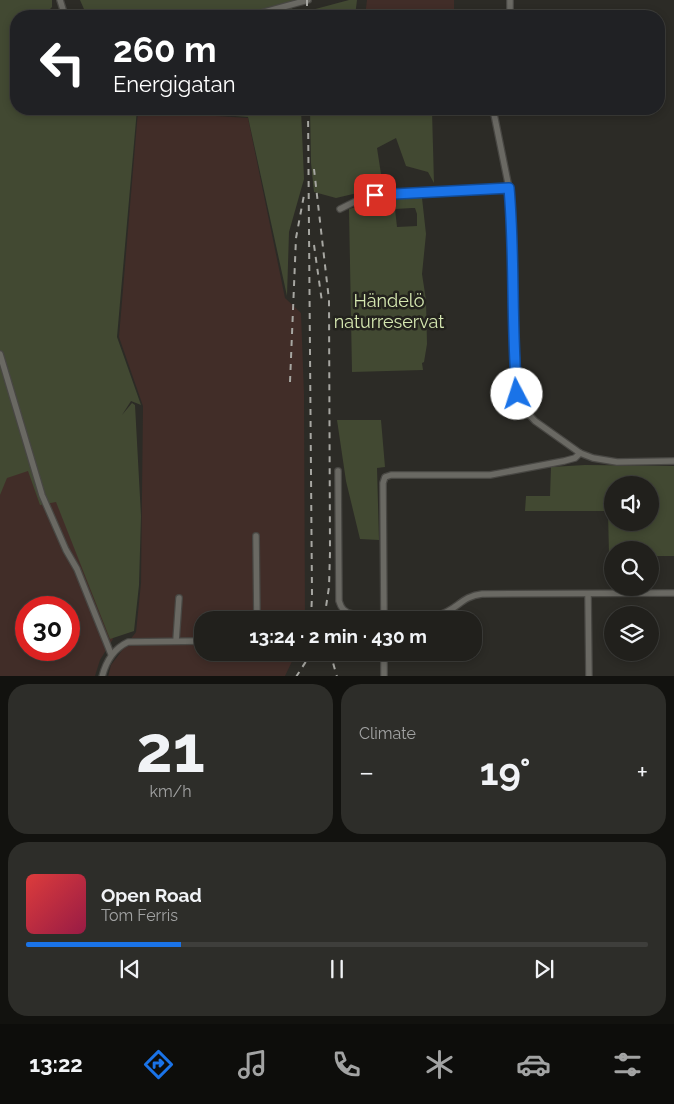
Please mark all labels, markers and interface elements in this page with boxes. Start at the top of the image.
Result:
text: 260 m [113,29,216,70]
icon: left [30,30,95,95]
text: Energigatan [113,71,236,97]
pin [354,174,396,216]
icon: arrive [361,181,389,209]
park label: Händelö naturreservat [334,290,444,332]
position arrow [490,367,542,419]
map controls [604,476,659,661]
button: sound [604,476,659,531]
button: search [604,541,659,596]
speed limit sign: 30 [15,596,80,661]
button: layers [604,606,659,661]
text: 13:24 · 2 min · 430 m [249,625,427,647]
text: 21 [136,711,205,787]
text: Climate [359,724,416,743]
text: 19° [480,749,531,794]
text: − [359,756,374,789]
text: + [636,756,648,789]
text: km/h [149,782,192,801]
text: Open Road [101,884,202,906]
text: Tom Ferris [101,906,178,925]
icon: previous [116,955,144,983]
icon: pause [323,955,351,983]
icon: next [530,955,558,983]
icon: directions [141,1047,176,1082]
icon: music [235,1047,270,1082]
icon: phone [329,1047,364,1082]
icon: climate [422,1047,457,1082]
icon: car [516,1047,551,1082]
icon: filters [610,1047,645,1082]
text: 13:22 [29,1051,83,1077]

